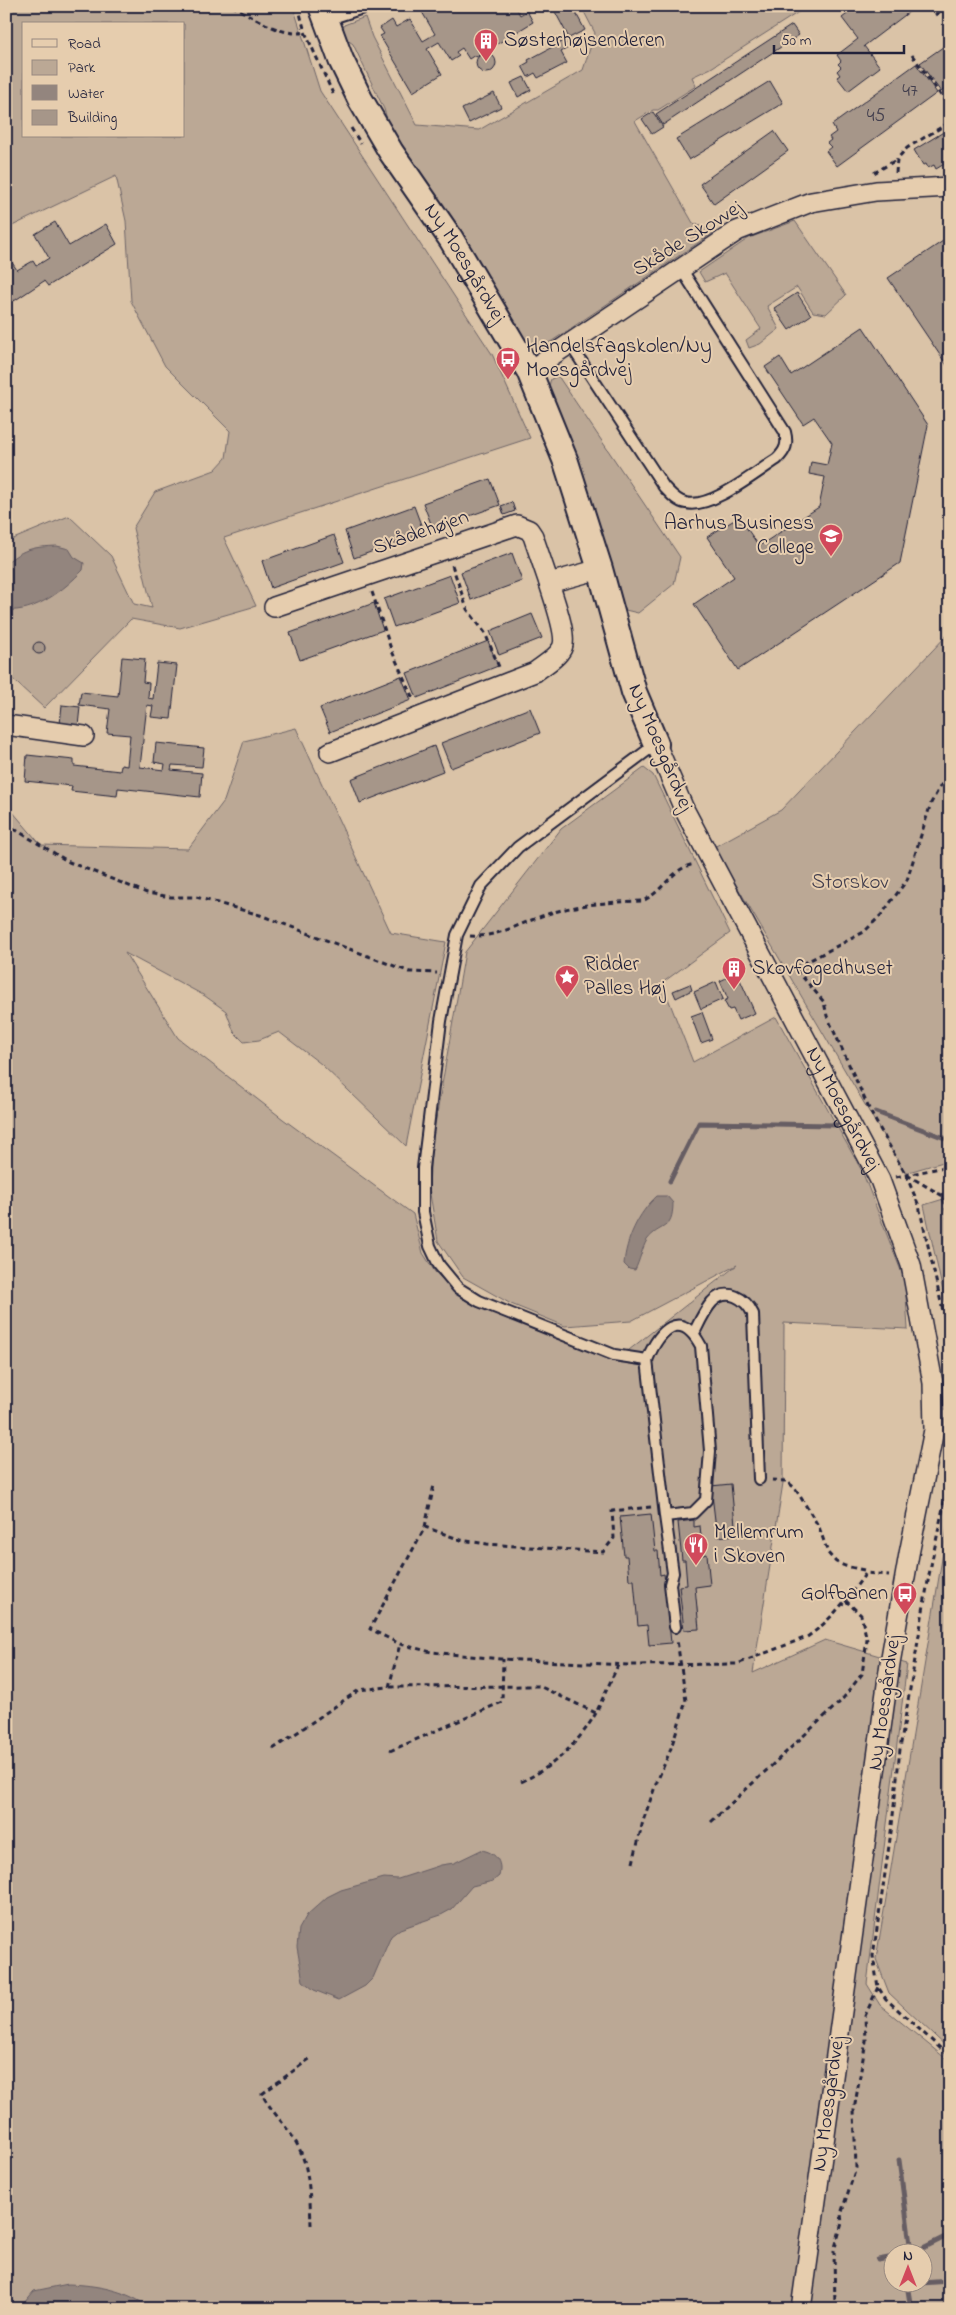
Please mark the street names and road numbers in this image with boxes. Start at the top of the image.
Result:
street label: Skåde Skovvej [627,193,749,285]
street label: Ny Moesgårdvej [416,197,513,330]
street label: Skådehøjen [369,503,473,563]
street label: Ny Moesgårdvej [618,679,701,818]
street label: Ny Moesgårdvej [797,1042,888,1177]
street label: Ny Moesgårdvej [861,1633,911,1773]
street label: Ny Moesgårdvej [805,2034,855,2174]

